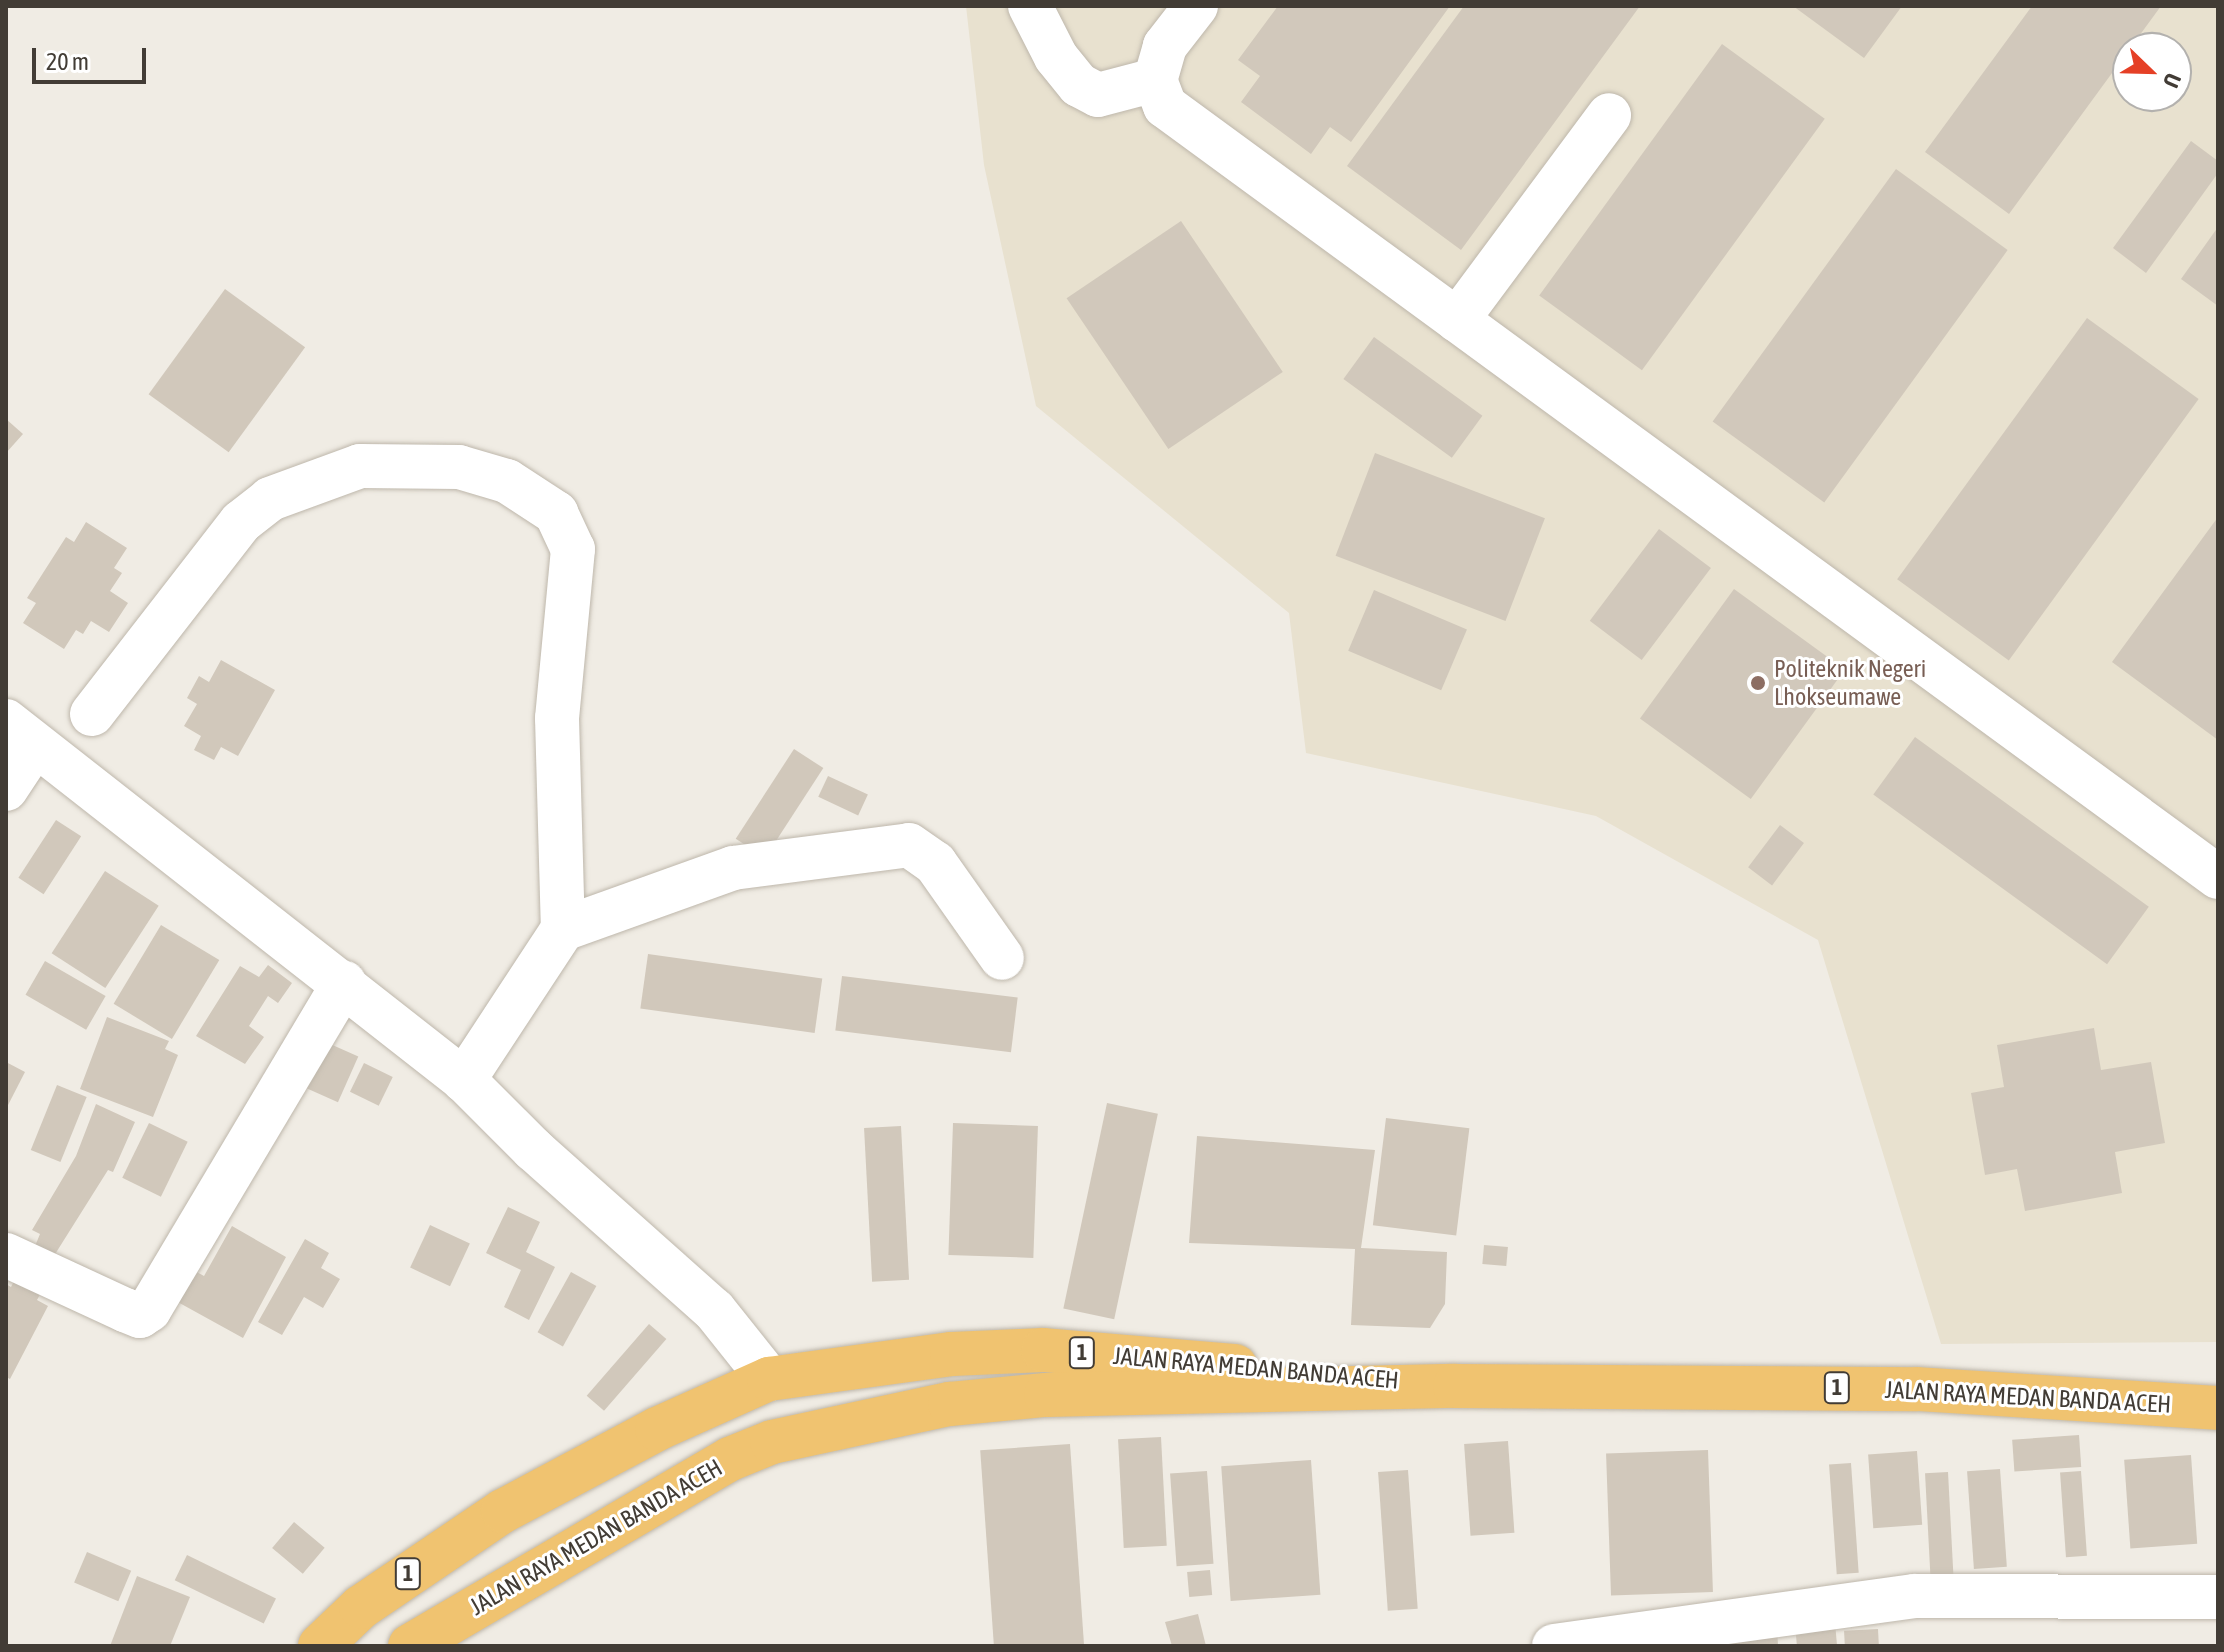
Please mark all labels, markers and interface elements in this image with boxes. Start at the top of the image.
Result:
scale bar [36,32,150,82]
north arrow [2112,32,2192,112]
text: 20 m [46,48,89,75]
text: U [2158,70,2187,92]
place label: Politeknik Negeri Lhokseumawe [1774,655,1926,711]
marker: Politeknik Negeri Lhokseumawe [1749,674,1767,692]
road number: 1 [1068,1335,1096,1371]
street label: JALAN RAYA MEDAN BANDA ACEH [1112,1341,1400,1395]
road number: 1 [1823,1370,1851,1406]
street label: JALAN RAYA MEDAN BANDA ACEH [1884,1375,2172,1419]
street label: JALAN RAYA MEDAN BANDA ACEH [465,1453,727,1621]
road number: 1 [394,1556,422,1592]

